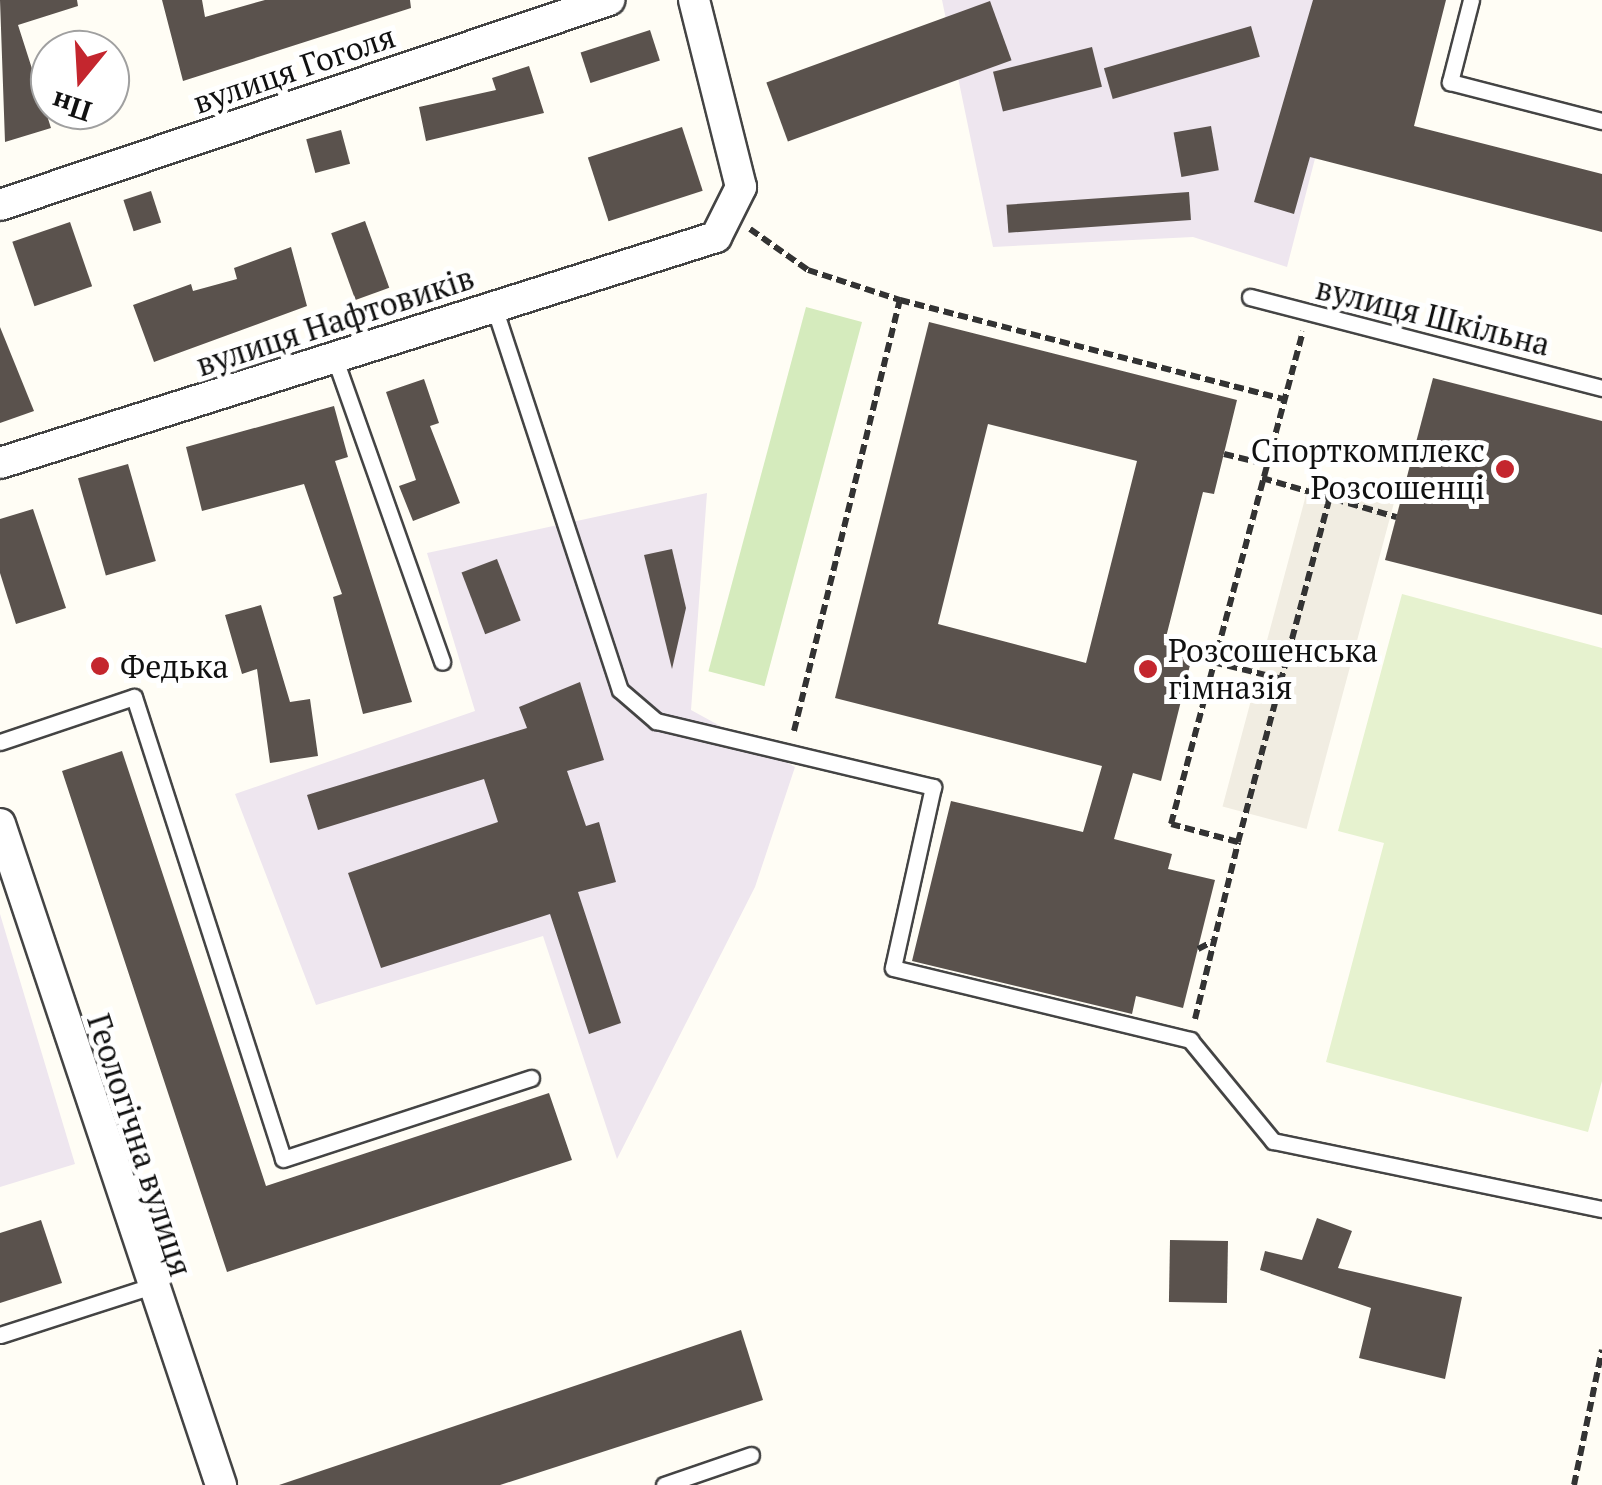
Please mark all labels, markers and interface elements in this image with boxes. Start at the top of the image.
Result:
street label: вулиця Гоголя [188,16,400,122]
north arrow [30,30,130,130]
text: Пн [47,83,96,131]
street label: вулиця Нафтовиків [191,258,479,384]
street label: вулиця Шкільна [1312,268,1554,364]
place label: Спорткомплекс Розсошенці [1251,432,1485,507]
marker: Спорткомплекс Розсошенці [1494,458,1516,480]
place label: Розсошенська гімназія [1168,632,1378,707]
place label: Федька [120,647,229,685]
marker: Федька [89,655,111,677]
marker: Розсошенська гімназія [1137,658,1159,680]
street label: Геологічна вулиця [79,1009,201,1281]

